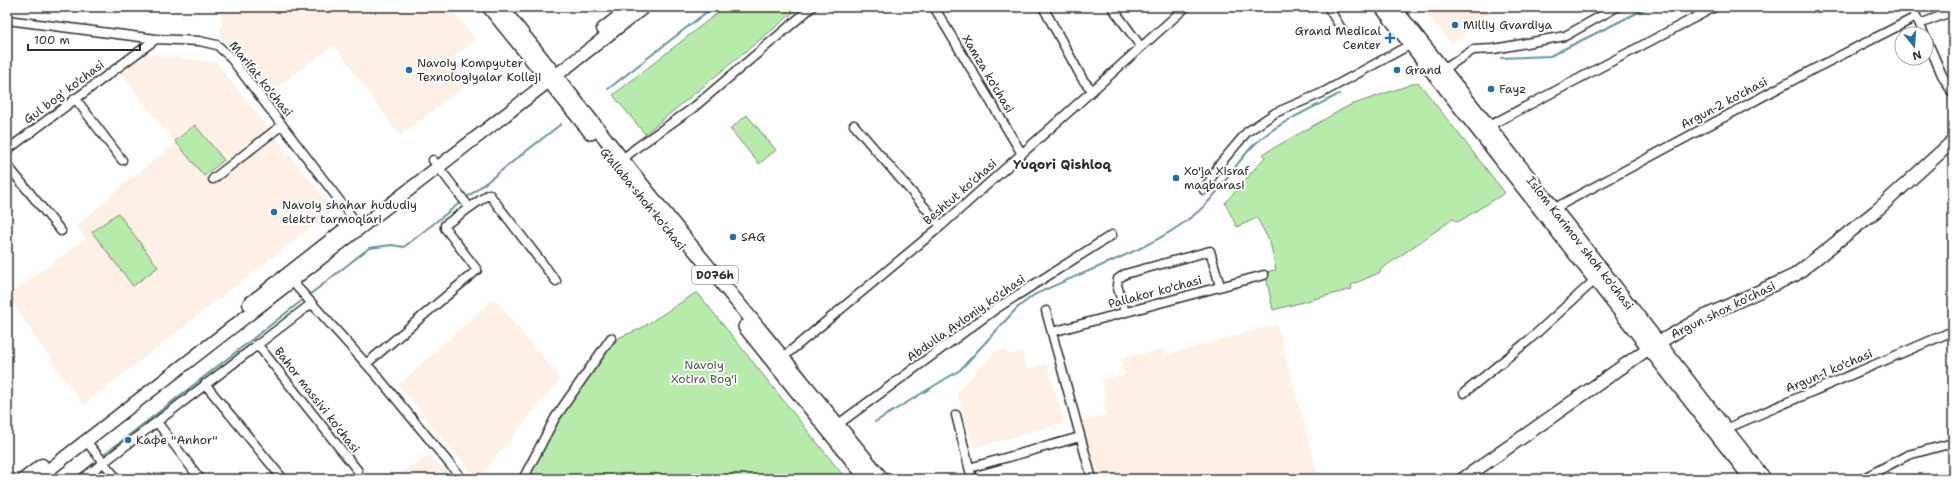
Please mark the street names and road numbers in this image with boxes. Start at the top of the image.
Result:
street label: Xamza ko'chasi [958,32,1018,116]
street label: Marifat ko'chasi [226,38,296,120]
street label: Gul bog' ko'chasi [21,56,107,128]
street label: Argun-2 ko'chasi [1678,73,1770,133]
street label: G'allaba shoh ko'chasi [597,144,689,254]
street label: Beshtut ko'chasi [920,156,1000,228]
street label: Islom Karimov shoh ko'chasi [1523,173,1637,313]
road number: D076h [692,266,738,284]
street label: Abdulla Avloniy ko'chasi [904,271,1028,365]
street label: Pallakor ko'chasi [1106,272,1204,312]
street label: Argun shox ko'chasi [1668,278,1778,342]
street label: Bahor massivi ko'chasi [271,344,363,456]
street label: Argun-1 ko'chasi [1783,345,1875,397]

